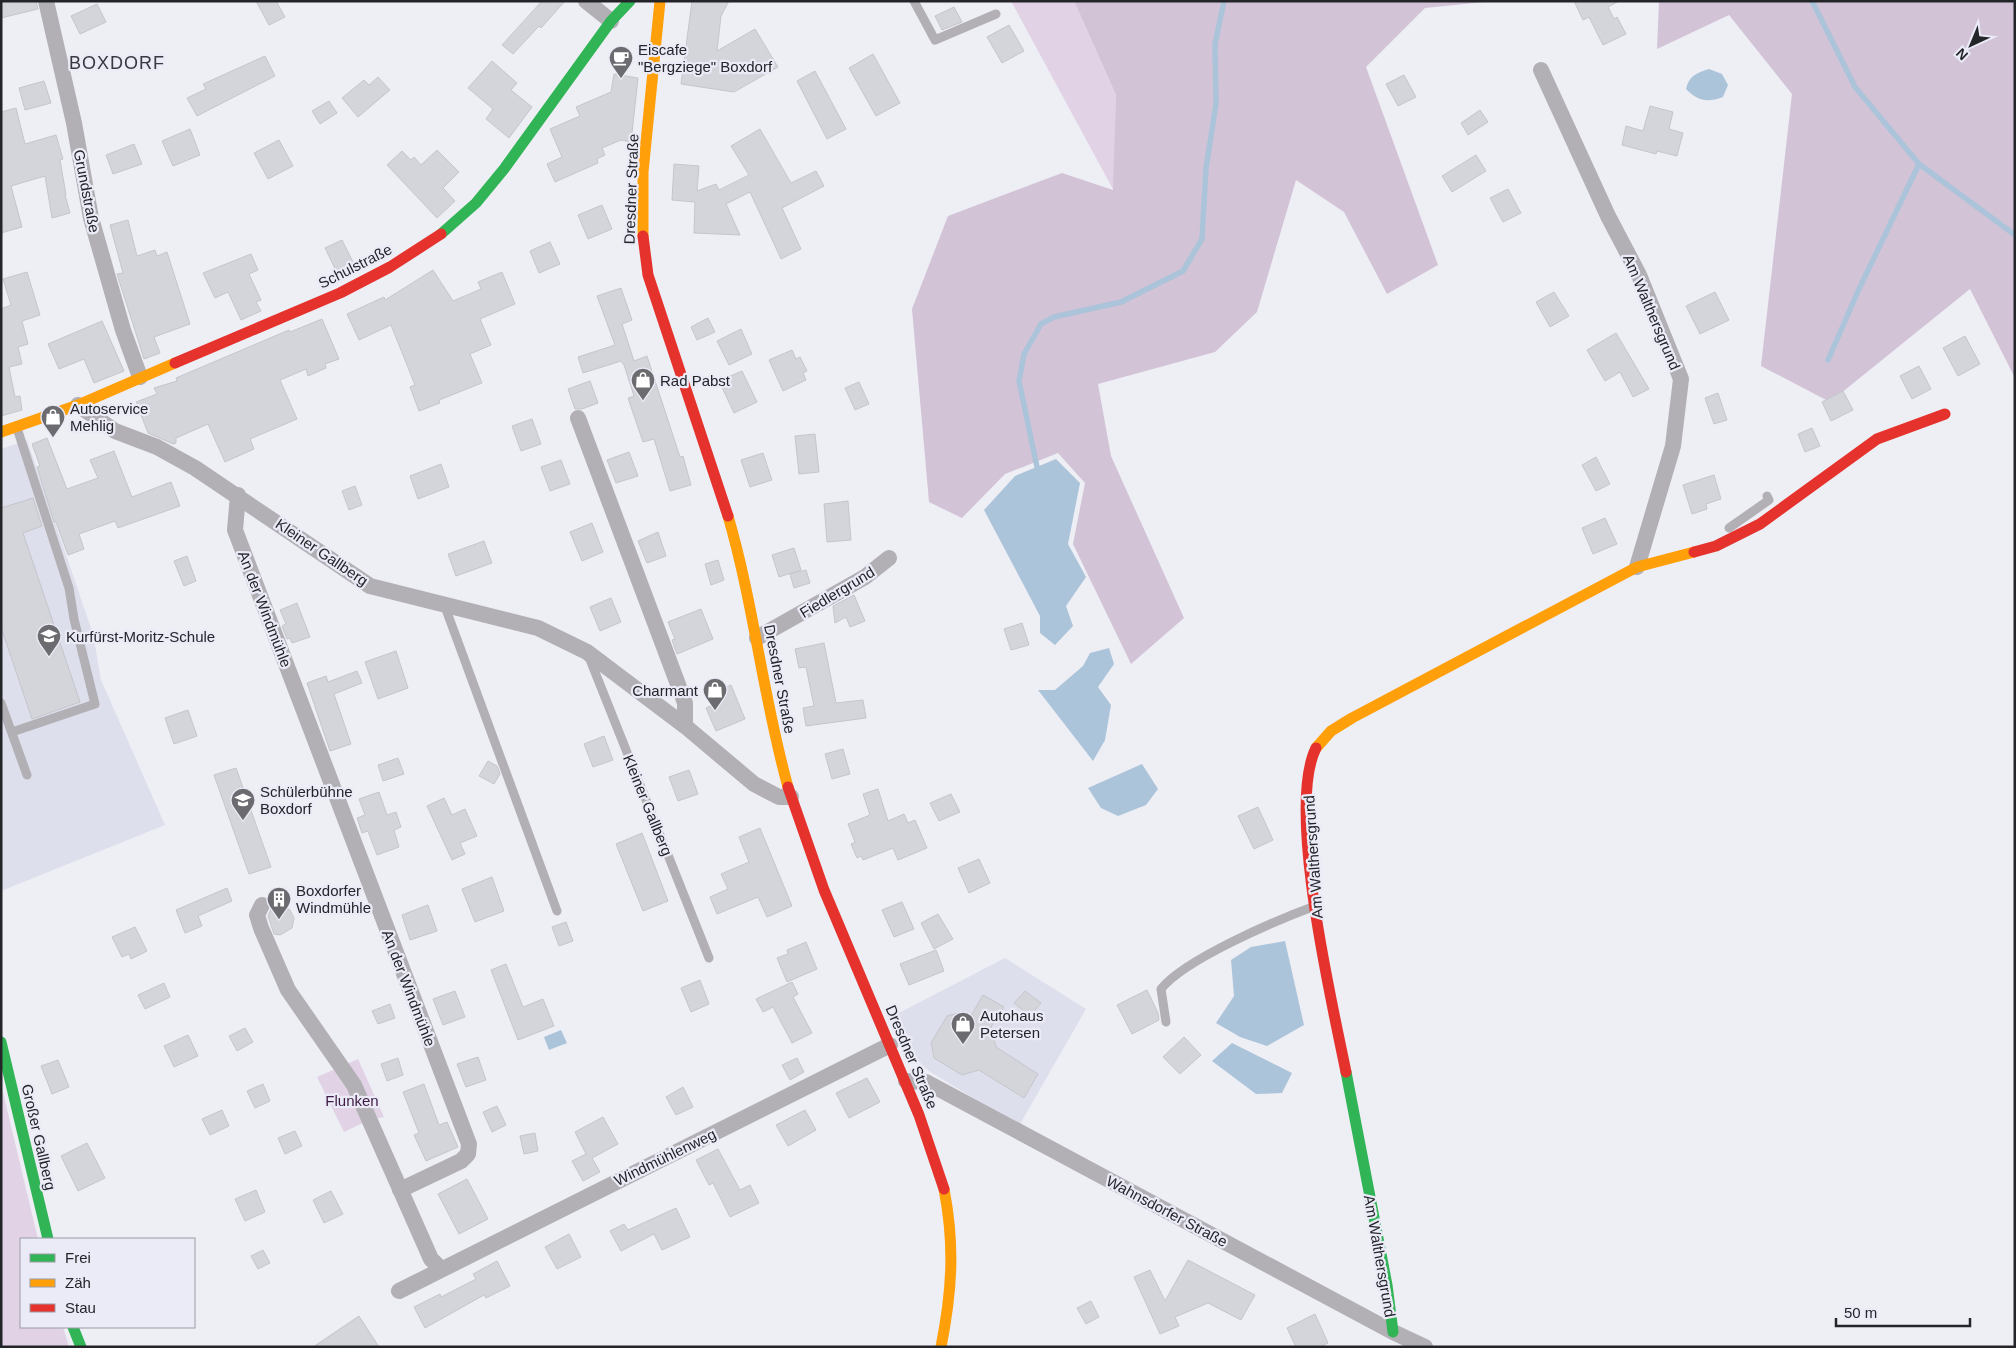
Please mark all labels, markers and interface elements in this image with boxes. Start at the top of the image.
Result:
north arrow [1946,20,1996,70]
place label: Eiscafe "Bergziege" Boxdorf [638,41,773,75]
cafe icon: Eiscafe "Bergziege" Boxdorf [608,45,634,79]
text: N [1953,45,1971,64]
district label: BOXDORF [69,53,165,73]
street label: Dresdner Straße [621,133,641,245]
street label: Grundstraße [71,148,103,234]
street label: Schulstraße [315,240,395,292]
street label: Am Walthersgrund [1620,252,1684,372]
shop icon: Rad Pabst [630,367,656,401]
place label: Rad Pabst [660,372,731,389]
place label: Autoservice Mehlig [70,400,148,434]
shop icon: Autoservice Mehlig [40,404,66,438]
street label: Kleiner Gallberg [273,515,371,589]
street label: An der Windmühle [235,548,295,670]
street label: Fiedlergrund [797,563,877,621]
school or university icon: Kurfürst-Moritz-Schule [36,623,62,657]
street label: Dresdner Straße [761,623,799,735]
place label: Kurfürst-Moritz-Schule [66,628,215,645]
shop icon: Charmant [702,677,728,711]
place label: Charmant [632,682,699,699]
street label: Kleiner Gallberg [620,752,676,858]
place label: Schülerbühne Boxdorf [260,783,353,817]
school or university icon: Schülerbühne Boxdorf [230,787,256,821]
street label: Am Walthersgrund [1300,795,1326,919]
place label: Boxdorfer Windmühle [296,882,371,916]
building icon: Boxdorfer Windmühle [266,886,292,920]
street label: An der Windmühle [379,927,439,1049]
street label: Dresdner Straße [883,1003,941,1111]
place label: Autohaus Petersen [980,1007,1043,1041]
shop icon: Autohaus Petersen [950,1011,976,1045]
street label: Großer Gallberg [19,1082,59,1192]
park label: Flunken [325,1092,379,1109]
street label: Windmühlenweg [611,1125,719,1189]
street label: Wahnsdorfer Straße [1104,1172,1230,1250]
street label: Am Walthersgrund [1361,1194,1399,1318]
legend [20,1238,195,1328]
text: Frei [65,1249,91,1266]
text: Zäh [65,1274,91,1291]
scale bar [1836,1296,1970,1328]
text: Stau [65,1299,96,1316]
text: 50 m [1844,1304,1877,1321]

